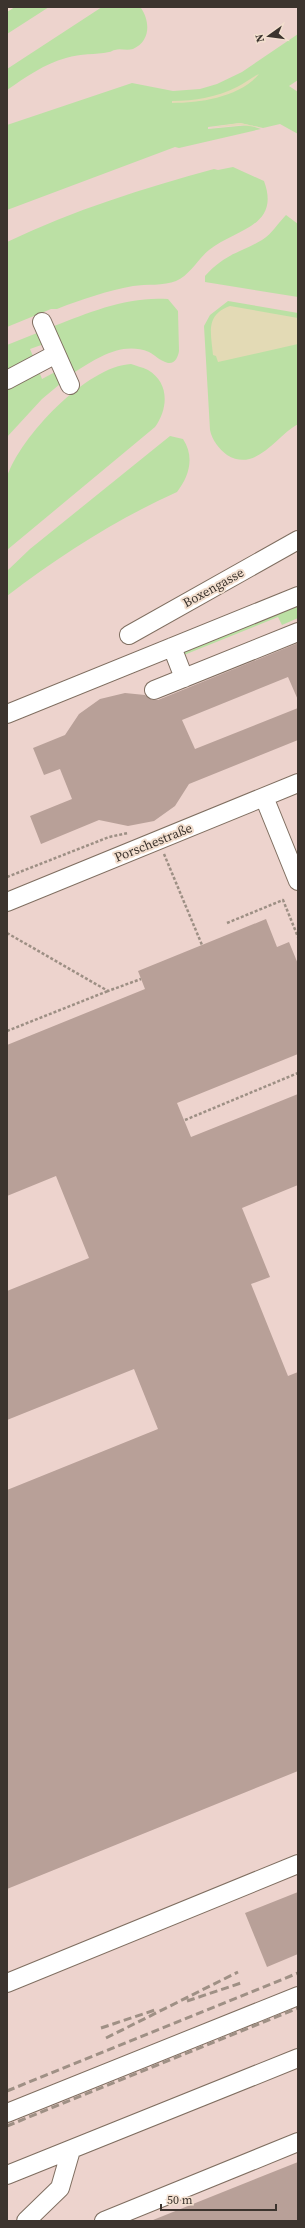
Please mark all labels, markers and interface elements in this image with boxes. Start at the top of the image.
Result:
north arrow [249,16,289,56]
text: N [252,33,268,44]
street label: Boxengasse [180,564,247,611]
street label: Porschestraße [112,819,195,866]
scale bar [161,2186,276,2212]
text: 50 m [167,2192,193,2208]

